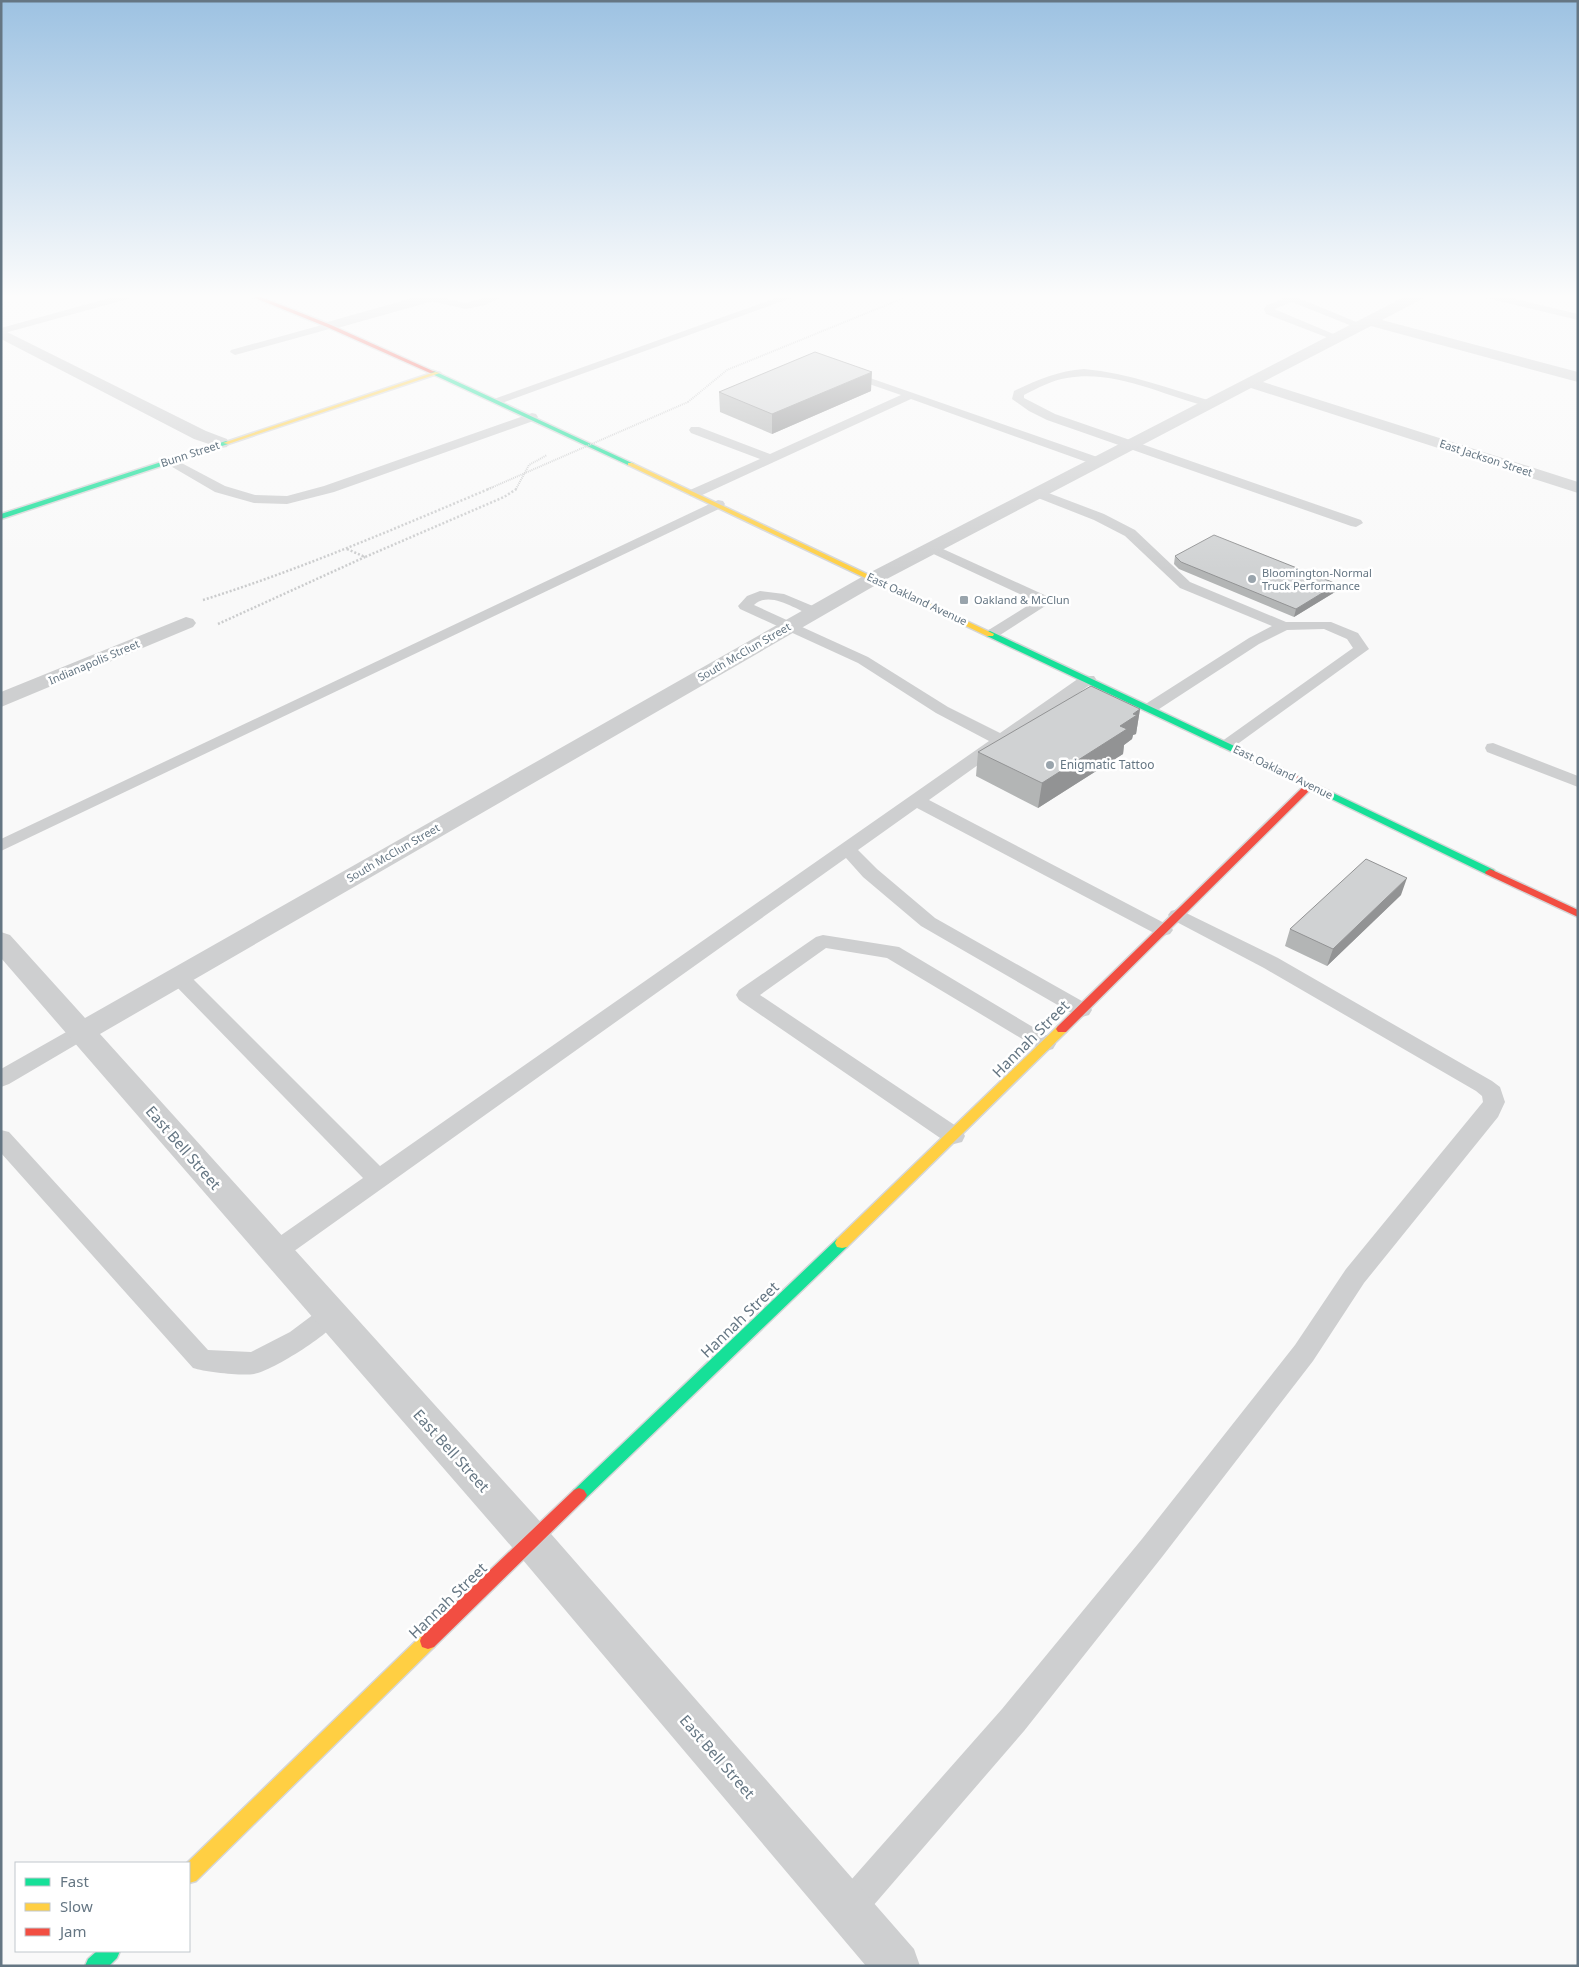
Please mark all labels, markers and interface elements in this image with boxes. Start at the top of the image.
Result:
street label: East Jackson Street [1438,435,1535,480]
street label: Bunn Street [158,437,221,470]
place label: Bloomington-Normal Truck Performance [1262,565,1372,593]
street label: East Oakland Avenue [865,569,970,628]
marker: Bloomington-Normal Truck Performance [1246,573,1258,585]
place label: Oakland & McClun [974,592,1070,607]
marker: Oakland & McClun [958,594,970,606]
street label: South McClun Street [694,619,793,684]
street label: Indianapolis Street [46,636,141,687]
street label: East Oakland Avenue [1231,741,1336,802]
place label: Enigmatic Tattoo [1060,756,1154,773]
marker: Enigmatic Tattoo [1044,759,1056,771]
street label: South McClun Street [343,820,442,885]
street label: Hannah Street [987,995,1074,1081]
street label: East Bell Street [142,1101,226,1194]
street label: Hannah Street [696,1276,783,1362]
street label: East Bell Street [409,1405,495,1496]
street label: Hannah Street [404,1557,491,1643]
street label: East Bell Street [676,1710,760,1803]
legend [15,1862,190,1952]
text: Fast [60,1871,89,1891]
text: Slow [60,1896,93,1916]
text: Jam [58,1921,87,1941]

